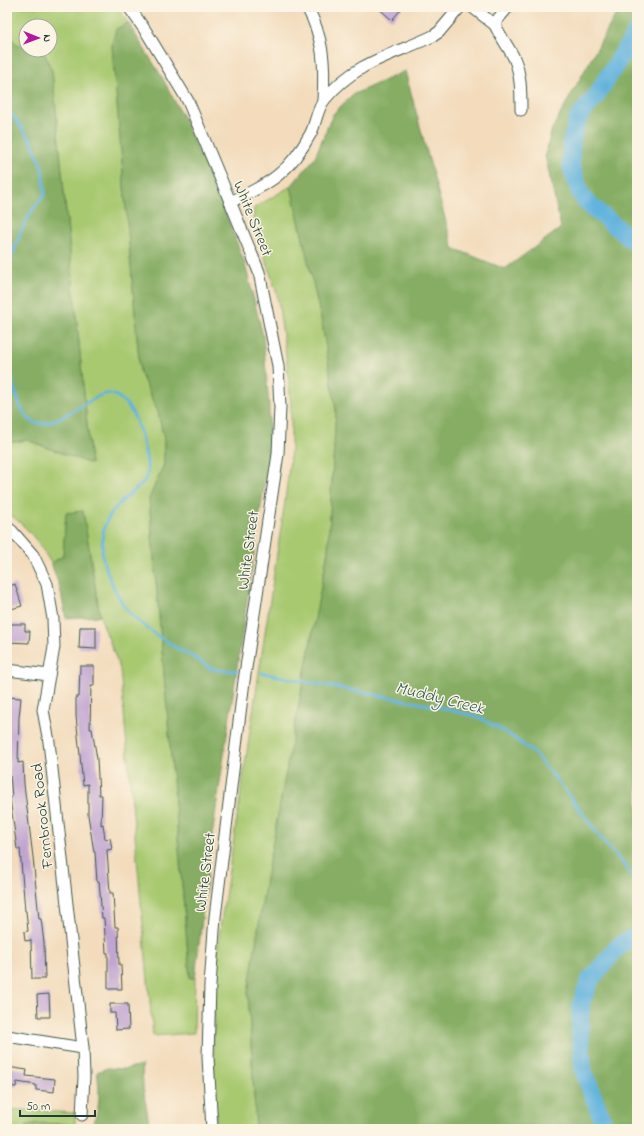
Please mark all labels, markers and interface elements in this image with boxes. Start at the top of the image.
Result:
north arrow [18,18,58,58]
text: N [39,34,55,42]
street label: White Street [226,177,278,261]
street label: White Street [232,509,266,591]
water label: Muddy Creek [393,675,488,723]
street label: Fernbrook Road [26,762,61,871]
street label: White Street [189,831,223,913]
scale bar [20,1092,95,1118]
text: 50 m [26,1098,50,1116]

